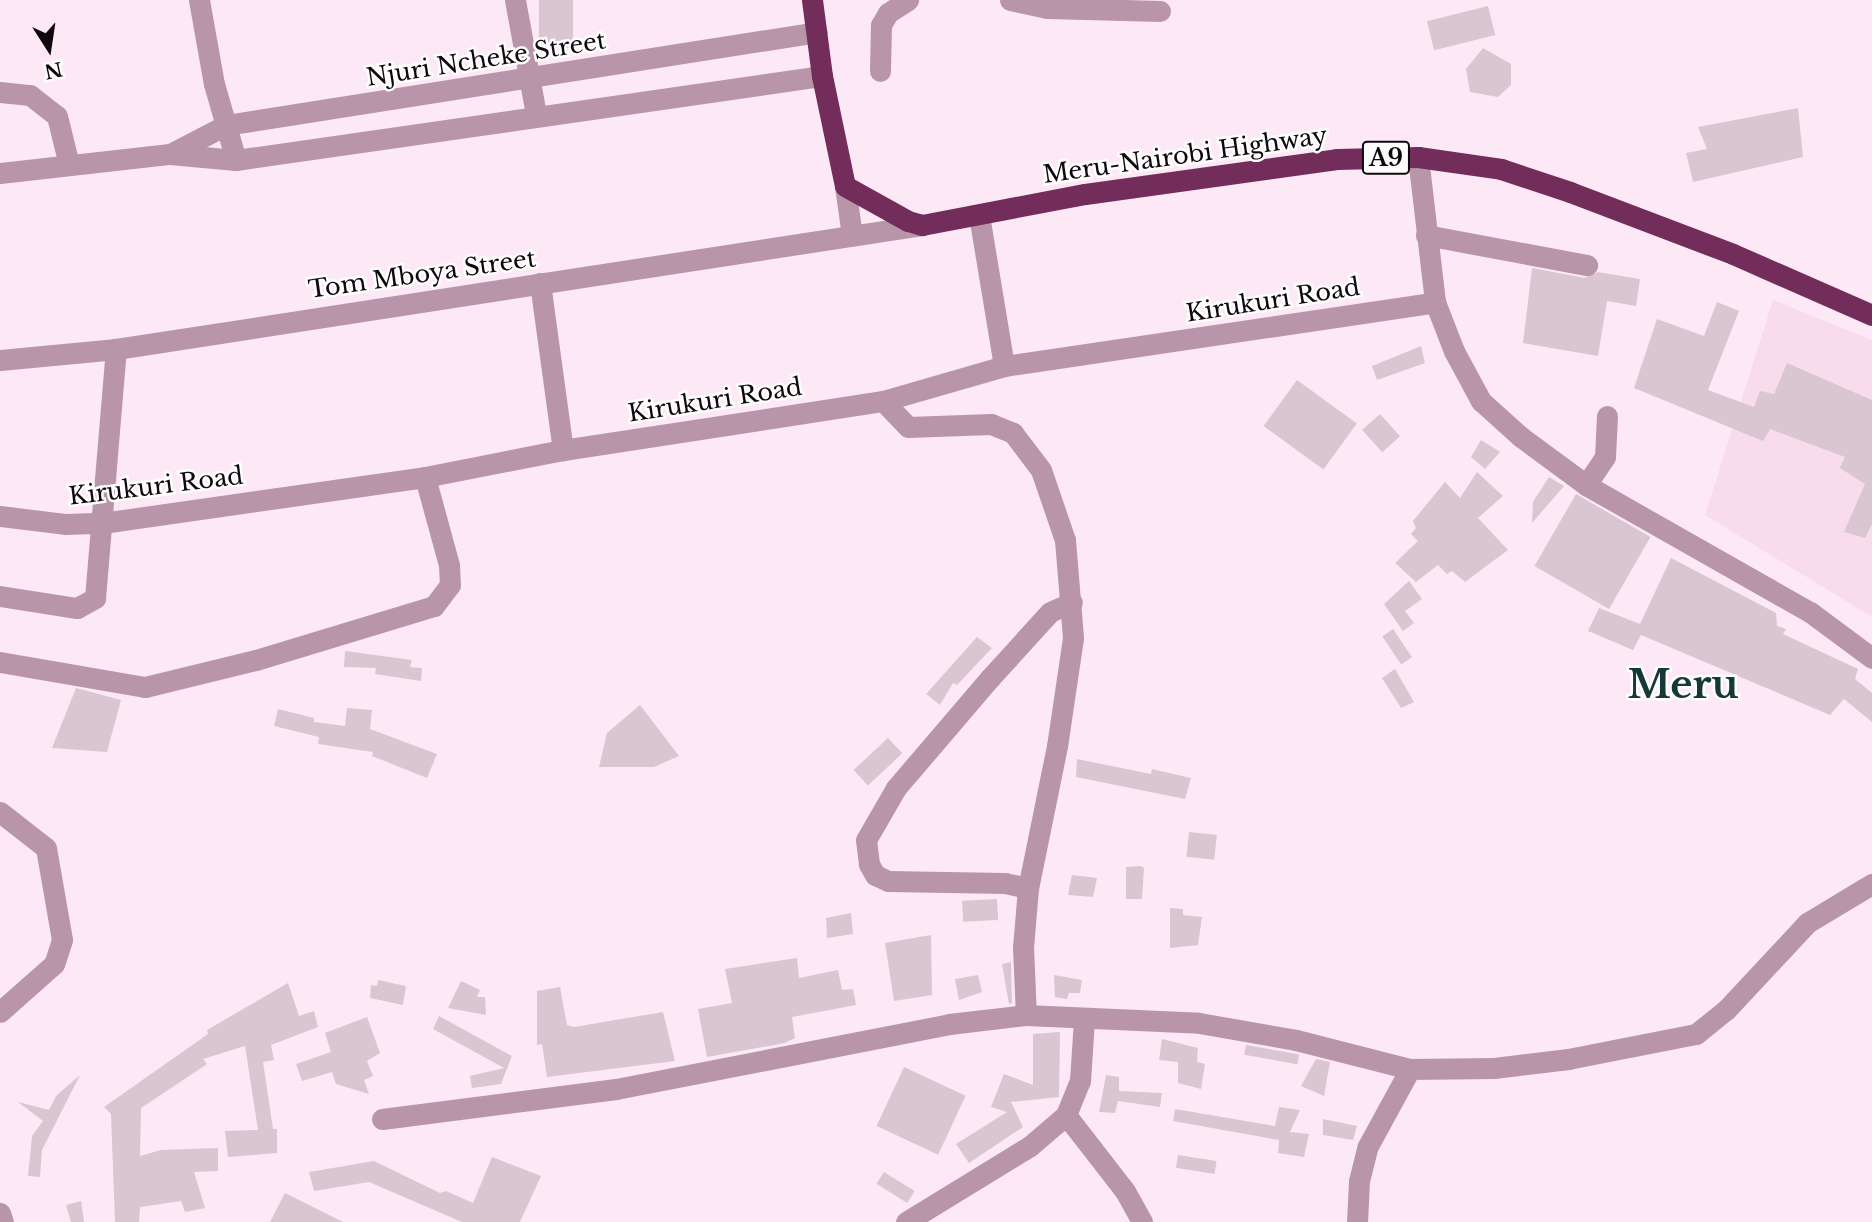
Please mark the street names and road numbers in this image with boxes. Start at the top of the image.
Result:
street label: Njuri Ncheke Street [364,26,608,92]
street label: Meru-Nairobi Highway [1041,121,1329,189]
road number: A9 [1362,139,1410,178]
street label: Tom Mboya Street [306,244,538,304]
street label: Kirukuri Road [1184,272,1362,328]
street label: Kirukuri Road [626,372,804,428]
street label: Kirukuri Road [67,461,245,511]

